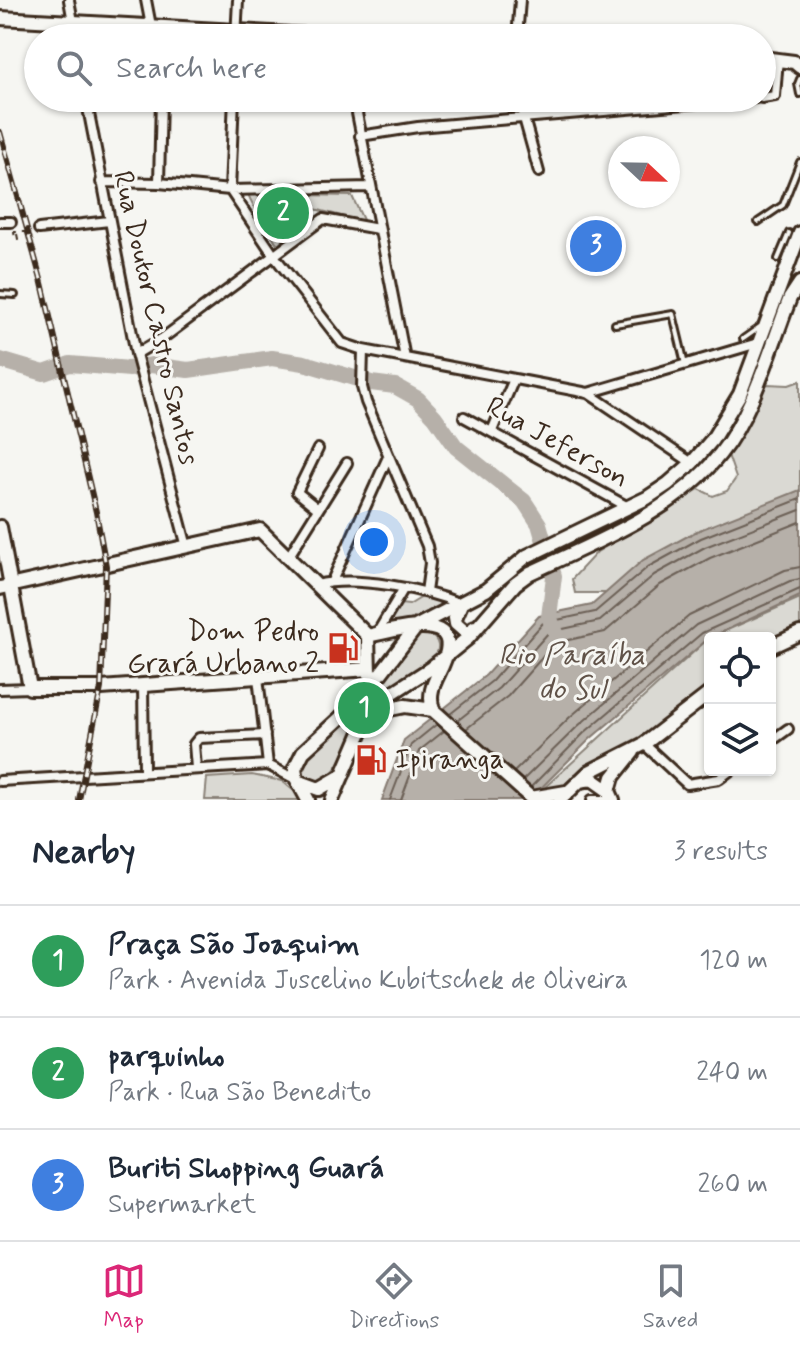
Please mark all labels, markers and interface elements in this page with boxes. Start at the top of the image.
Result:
search box [24,24,776,112]
icon: search [52,46,96,90]
text: Search here [116,49,267,88]
north arrow [608,136,680,208]
street label: Rua Doutor Castro Santos [103,167,207,469]
pin: 2 [257,183,309,243]
pin: 3 [570,216,622,276]
street label: Rua Jeferson [479,389,635,497]
your location [354,522,394,562]
place label: Dom Pedro Grará Urbano 2 [127,614,319,683]
fuel station icon: Dom Pedro Grará Urbano 2 [326,631,360,665]
map controls [704,632,776,776]
button: locate [704,632,776,704]
water label: Rio Paraíba do Sul [499,636,645,709]
pin: 1 [338,678,390,738]
button: layers [704,704,776,776]
place label: Ipiranga [395,742,504,779]
fuel station icon: Ipiranga [354,743,388,777]
text: Nearby [32,830,136,875]
text: 3 results [674,835,768,869]
text: Praça São Joaquim [108,925,360,964]
text: 1 [52,944,64,978]
text: 120 m [699,944,768,978]
text: Park · Avenida Juscelino Kubitschek de Oliveira [108,964,628,998]
text: parquinho [108,1037,225,1076]
text: 2 [52,1056,64,1090]
text: 240 m [696,1056,768,1090]
text: Park · Rua São Benedito [108,1076,371,1110]
text: Buriti Shopping Guará [108,1149,384,1188]
text: 3 [52,1168,64,1202]
text: 260 m [698,1168,768,1202]
text: Supermarket [108,1188,256,1222]
tab: Map [102,1259,146,1335]
tab: Directions [349,1259,439,1335]
tab: Saved [643,1259,698,1335]

